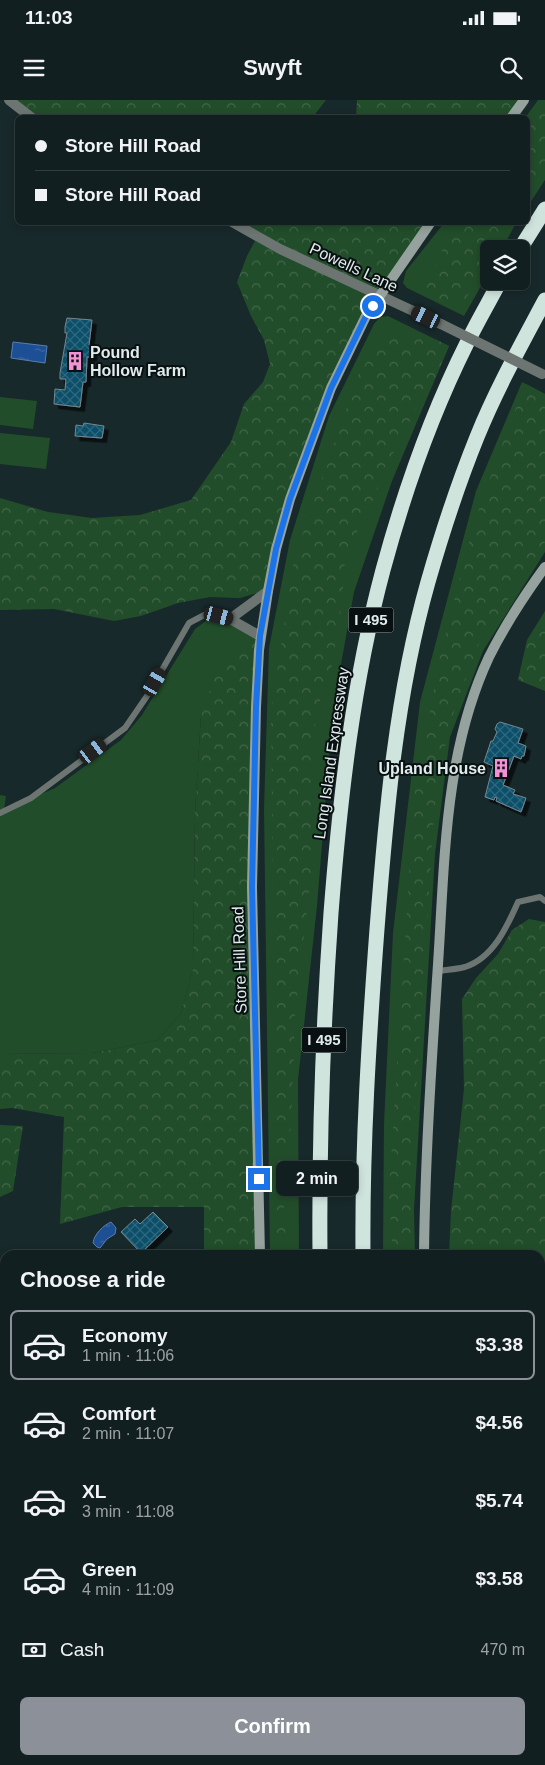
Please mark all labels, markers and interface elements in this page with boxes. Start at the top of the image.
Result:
text: 11:03 [25,7,73,28]
icon: menu [20,54,48,82]
icon: search [497,54,525,82]
text: Swyft [243,55,302,80]
text: Store Hill Road [65,135,201,156]
text: Store Hill Road [65,184,201,205]
street label: Powells Lane [307,240,401,295]
map controls [480,240,530,290]
button: layers [480,240,530,290]
route start [362,295,384,317]
car [409,304,442,330]
place label: Pound Hollow Farm [90,344,186,379]
building icon: Pound Hollow Farm [64,350,86,372]
car [202,605,235,627]
road number: I 495 [348,608,394,632]
car [141,665,168,699]
street label: Long Island Expressway [311,666,352,840]
car [76,736,109,766]
building icon: Upland House [490,757,512,779]
place label: Upland House [378,760,486,777]
street label: Store Hill Road [229,906,250,1014]
road number: I 495 [302,1028,346,1052]
callout: 2 min [276,1162,359,1196]
route end [248,1168,270,1190]
text: 2 min [296,1170,338,1187]
text: Choose a ride [20,1267,165,1292]
icon: car [22,1323,67,1368]
text: Economy [82,1325,168,1346]
text: $3.38 [475,1334,523,1355]
text: 1 min · 11:06 [82,1347,174,1364]
icon: car [22,1401,67,1446]
text: Comfort [82,1403,156,1424]
text: $4.56 [475,1412,523,1433]
text: 2 min · 11:07 [82,1425,174,1442]
icon: car [22,1479,67,1524]
text: XL [82,1481,106,1502]
text: $5.74 [475,1490,523,1511]
text: 3 min · 11:08 [82,1503,174,1520]
icon: car [22,1557,67,1602]
text: Green [82,1559,137,1580]
text: $3.58 [475,1568,523,1589]
text: 4 min · 11:09 [82,1581,174,1598]
icon: cash [20,1636,48,1664]
text: Cash [60,1639,104,1660]
text: 470 m [481,1641,525,1658]
button: Confirm [20,1697,525,1755]

